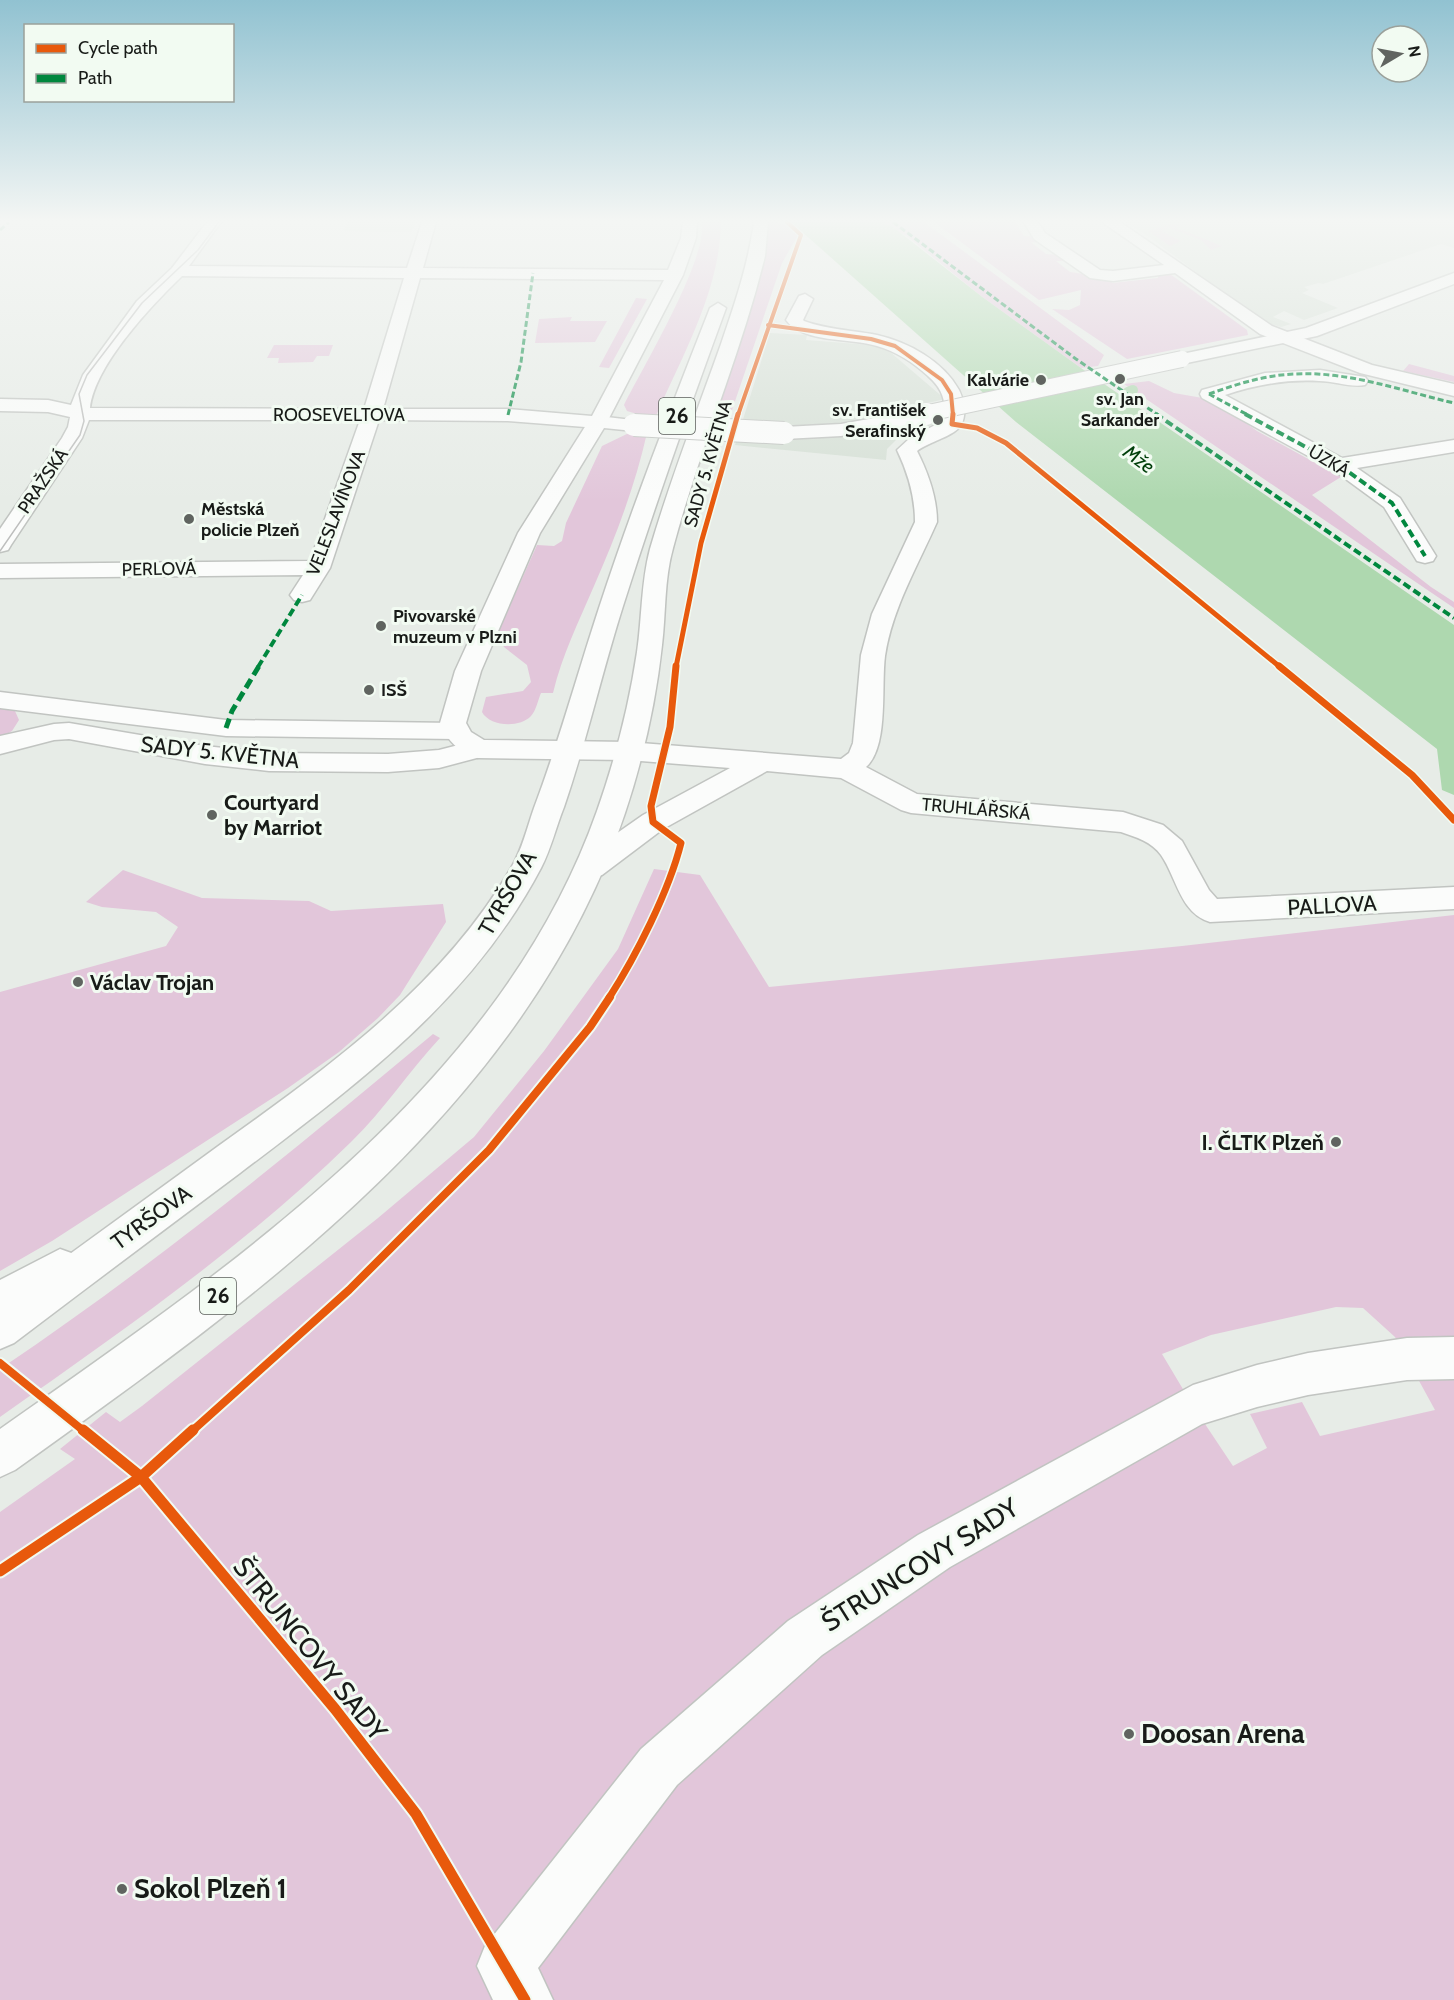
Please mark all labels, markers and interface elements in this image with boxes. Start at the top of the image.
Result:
legend [24,24,234,102]
north arrow [1370,24,1430,84]
text: Cycle path [78,37,158,59]
text: N [1404,44,1425,59]
text: Path [78,67,112,89]
place label: Kalvárie [967,369,1029,391]
marker: sv. Jan Sarkander [1113,372,1127,386]
marker: Kalvárie [1034,373,1048,387]
place label: sv. Jan Sarkander [1081,388,1159,431]
road number: 26 [659,398,695,434]
street label: SADY 5. KVĚTNA [678,398,737,530]
place label: sv. František Serafinský [832,399,926,442]
street label: ROOSEVELTOVA [273,404,405,426]
marker: sv. František Serafinský [931,413,945,427]
water label: Mže [1118,439,1159,478]
street label: ÚZKÁ [1304,440,1354,482]
street label: PRAŽSKÁ [12,444,73,518]
street label: VELESLAVÍNOVA [302,447,370,579]
place label: Městská policie Plzeň [201,498,299,541]
marker: Městská policie Plzeň [182,512,196,526]
street label: PERLOVÁ [122,557,196,581]
place label: Pivovarské muzeum v Plzni [393,605,517,648]
marker: Pivovarské muzeum v Plzni [374,619,388,633]
place label: ISŠ [381,679,407,701]
marker: ISŠ [362,683,376,697]
street label: SADY 5. KVĚTNA [139,731,301,774]
place label: Courtyard by Marriot [224,789,322,841]
street label: TRUHLÁŘSKÁ [921,792,1031,825]
marker: Courtyard by Marriot [205,808,219,822]
street label: TYRŠOVA [473,846,543,940]
street label: PALLOVA [1287,890,1378,921]
place label: Václav Trojan [90,969,214,996]
marker: Václav Trojan [71,975,85,989]
place label: I. ČLTK Plzeň [1201,1129,1324,1156]
marker: I. ČLTK Plzeň [1329,1135,1343,1149]
street label: TYRŠOVA [106,1179,197,1256]
road number: 26 [200,1278,236,1314]
street label: ŠTRUNCOVY SADY [815,1489,1025,1638]
street label: ŠTRUNCOVY SADY [226,1550,396,1747]
place label: Doosan Arena [1141,1717,1305,1750]
marker: Doosan Arena [1122,1727,1136,1741]
place label: Sokol Plzeň 1 [134,1872,287,1905]
marker: Sokol Plzeň 1 [115,1882,129,1896]

